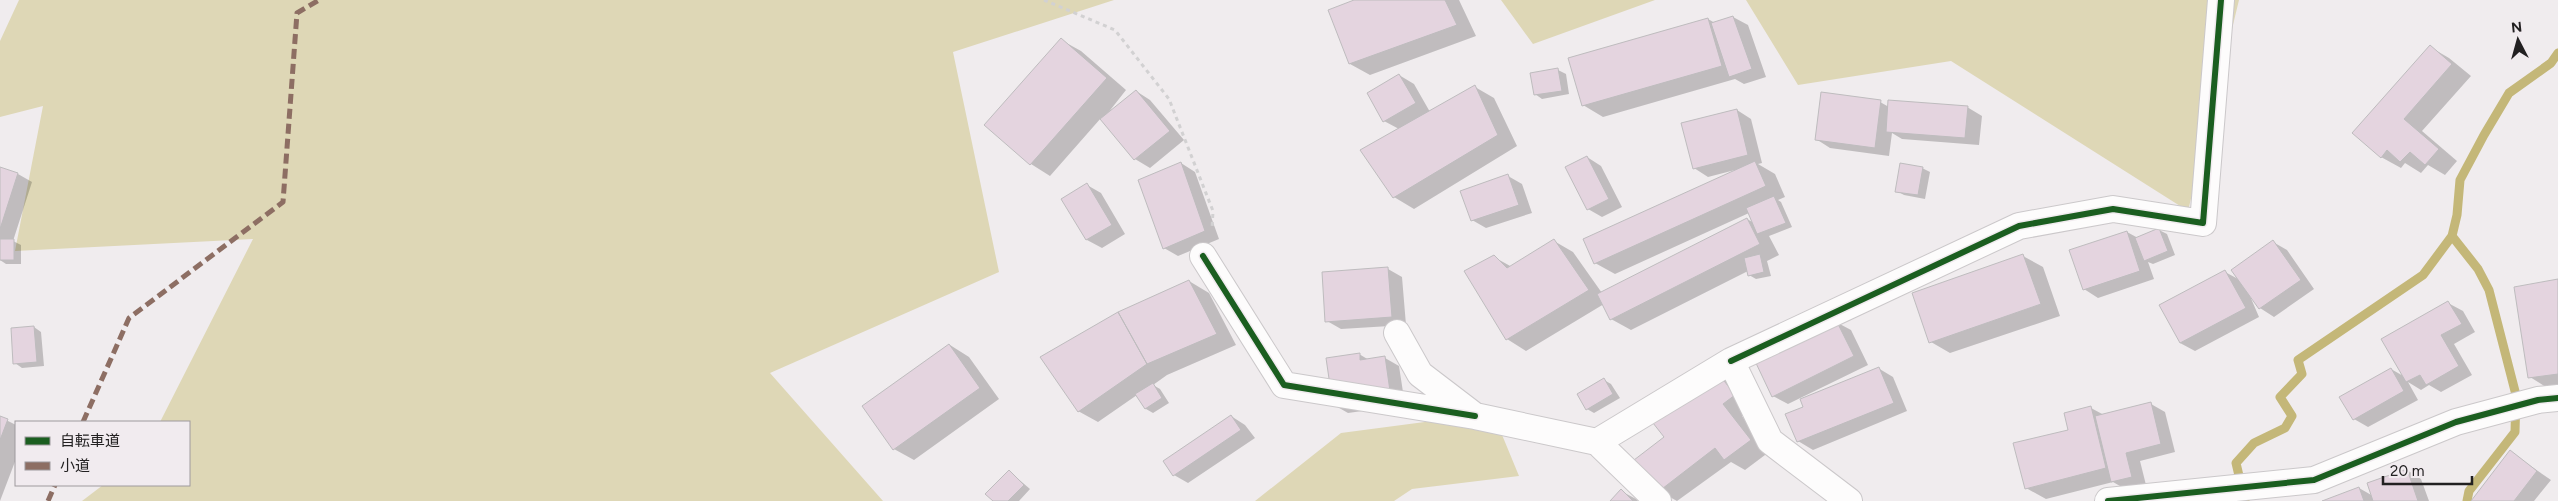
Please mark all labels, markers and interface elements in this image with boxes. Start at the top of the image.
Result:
north arrow [2493,15,2543,65]
text: N [2510,19,2523,37]
legend [15,421,190,486]
text: 自転車道 [60,432,120,450]
scale bar [2383,454,2472,486]
text: 小道 [60,457,90,475]
text: 20 m [2390,462,2424,480]

